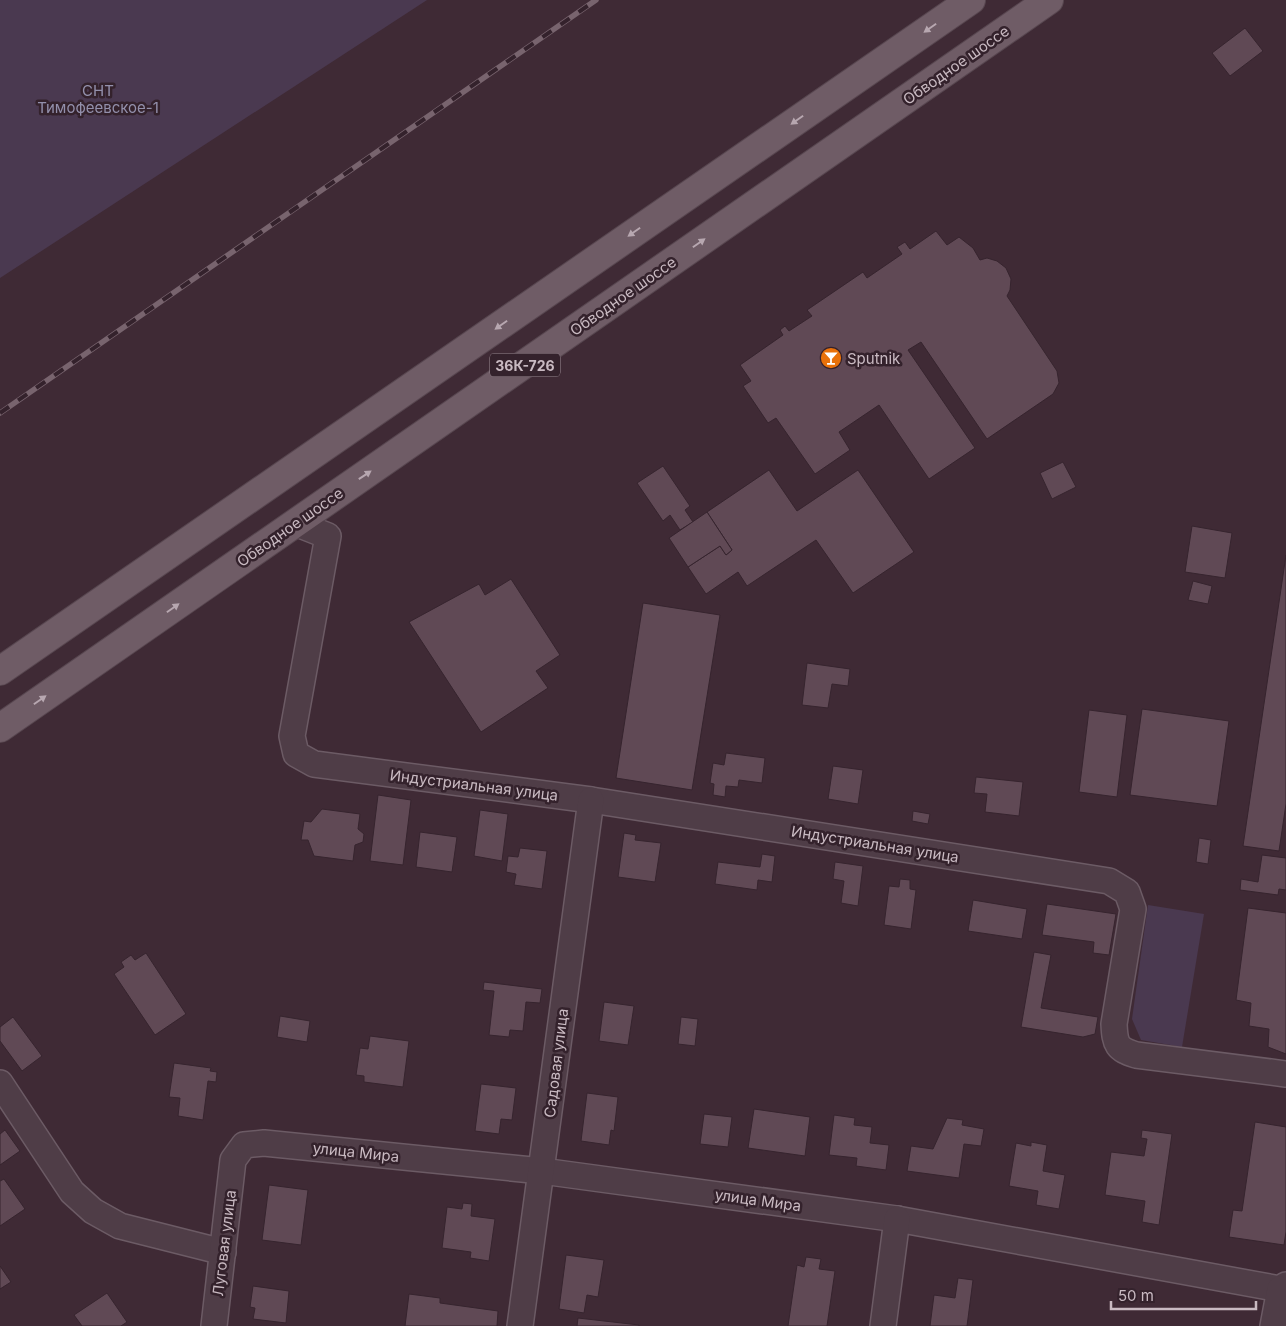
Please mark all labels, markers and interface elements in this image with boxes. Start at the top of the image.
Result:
street label: Обводное шоссе [899,21,1013,109]
one-way arrow [924,23,937,33]
park label: СНТ Тимофеевское-1 [37,81,159,117]
one-way arrow [790,115,804,125]
one-way arrow [627,227,641,237]
one-way arrow [693,238,706,248]
street label: Обводное шоссе [566,252,680,340]
one-way arrow [494,320,507,330]
bar icon: Sputnik [819,346,843,370]
place label: Sputnik [847,349,901,368]
road number: 36К-726 [490,354,560,376]
one-way arrow [358,470,371,480]
street label: Обводное шоссе [233,483,347,571]
one-way arrow [167,603,180,613]
one-way arrow [33,695,47,705]
street label: Индустриальная улица [389,765,559,805]
street label: Индустриальная улица [790,821,960,867]
street label: Садовая улица [540,1007,572,1119]
street label: улица Мира [312,1138,400,1166]
street label: улица Мира [714,1185,802,1215]
street label: Луговая улица [208,1189,240,1297]
scale bar [1111,1278,1256,1310]
text: 50 m [1118,1286,1154,1305]

